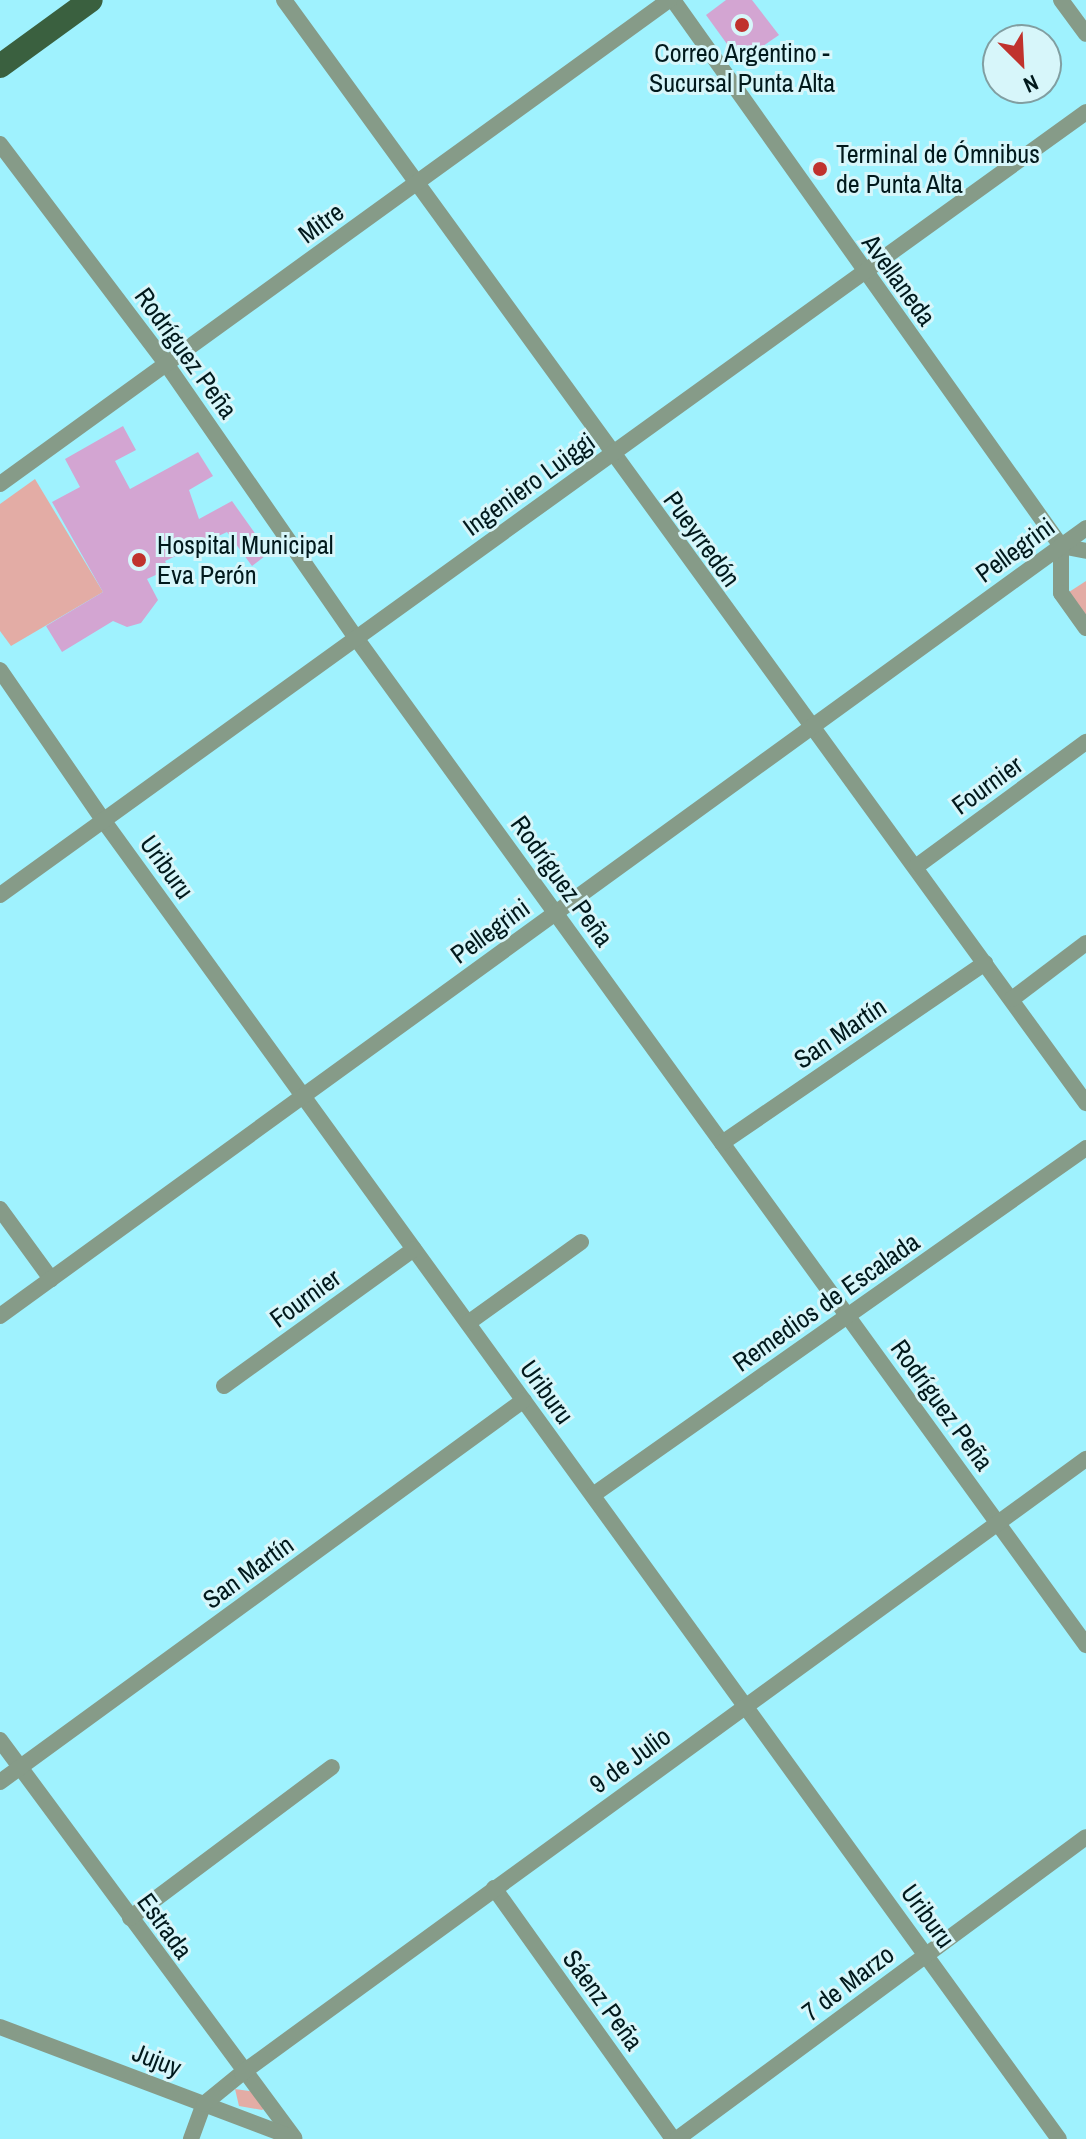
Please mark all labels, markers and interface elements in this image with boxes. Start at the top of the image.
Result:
marker: Correo Argentino - Sucursal Punta Alta [733,16,751,34]
north arrow [982,24,1062,104]
place label: Correo Argentino - Sucursal Punta Alta [648,37,836,98]
text: N [1019,68,1043,100]
place label: Terminal de Ómnibus de Punta Alta [836,138,1040,200]
marker: Terminal de Ómnibus de Punta Alta [811,160,829,178]
street label: Mitre [292,196,350,250]
street label: Avellaneda [855,228,943,332]
street label: Rodríguez Peña [128,282,244,424]
street label: Ingeniero Luiggi [457,426,601,542]
street label: Pueyrredón [657,485,747,593]
street label: Pellegrini [969,511,1061,589]
place label: Hospital Municipal Eva Perón [157,529,334,590]
marker: Hospital Municipal Eva Perón [128,549,150,571]
street label: Fournier [946,749,1028,821]
street label: Rodríguez Peña [504,810,620,952]
street label: Uriburu [133,829,201,905]
street label: Pellegrini [444,892,536,970]
street label: San Martín [788,991,892,1075]
street label: Remedios de Escalada [727,1226,925,1378]
street label: Fournier [264,1262,346,1334]
street label: Rodríguez Peña [884,1334,1000,1476]
street label: Uriburu [513,1354,581,1430]
street label: San Martín [197,1529,299,1615]
street label: 9 de Julio [583,1720,677,1800]
street label: Uriburu [894,1878,962,1954]
street label: Estrada [131,1887,199,1965]
street label: 7 de Marzo [796,1938,900,2028]
street label: Sáenz Peña [556,1944,650,2056]
street label: Jujuy [128,2037,186,2083]

